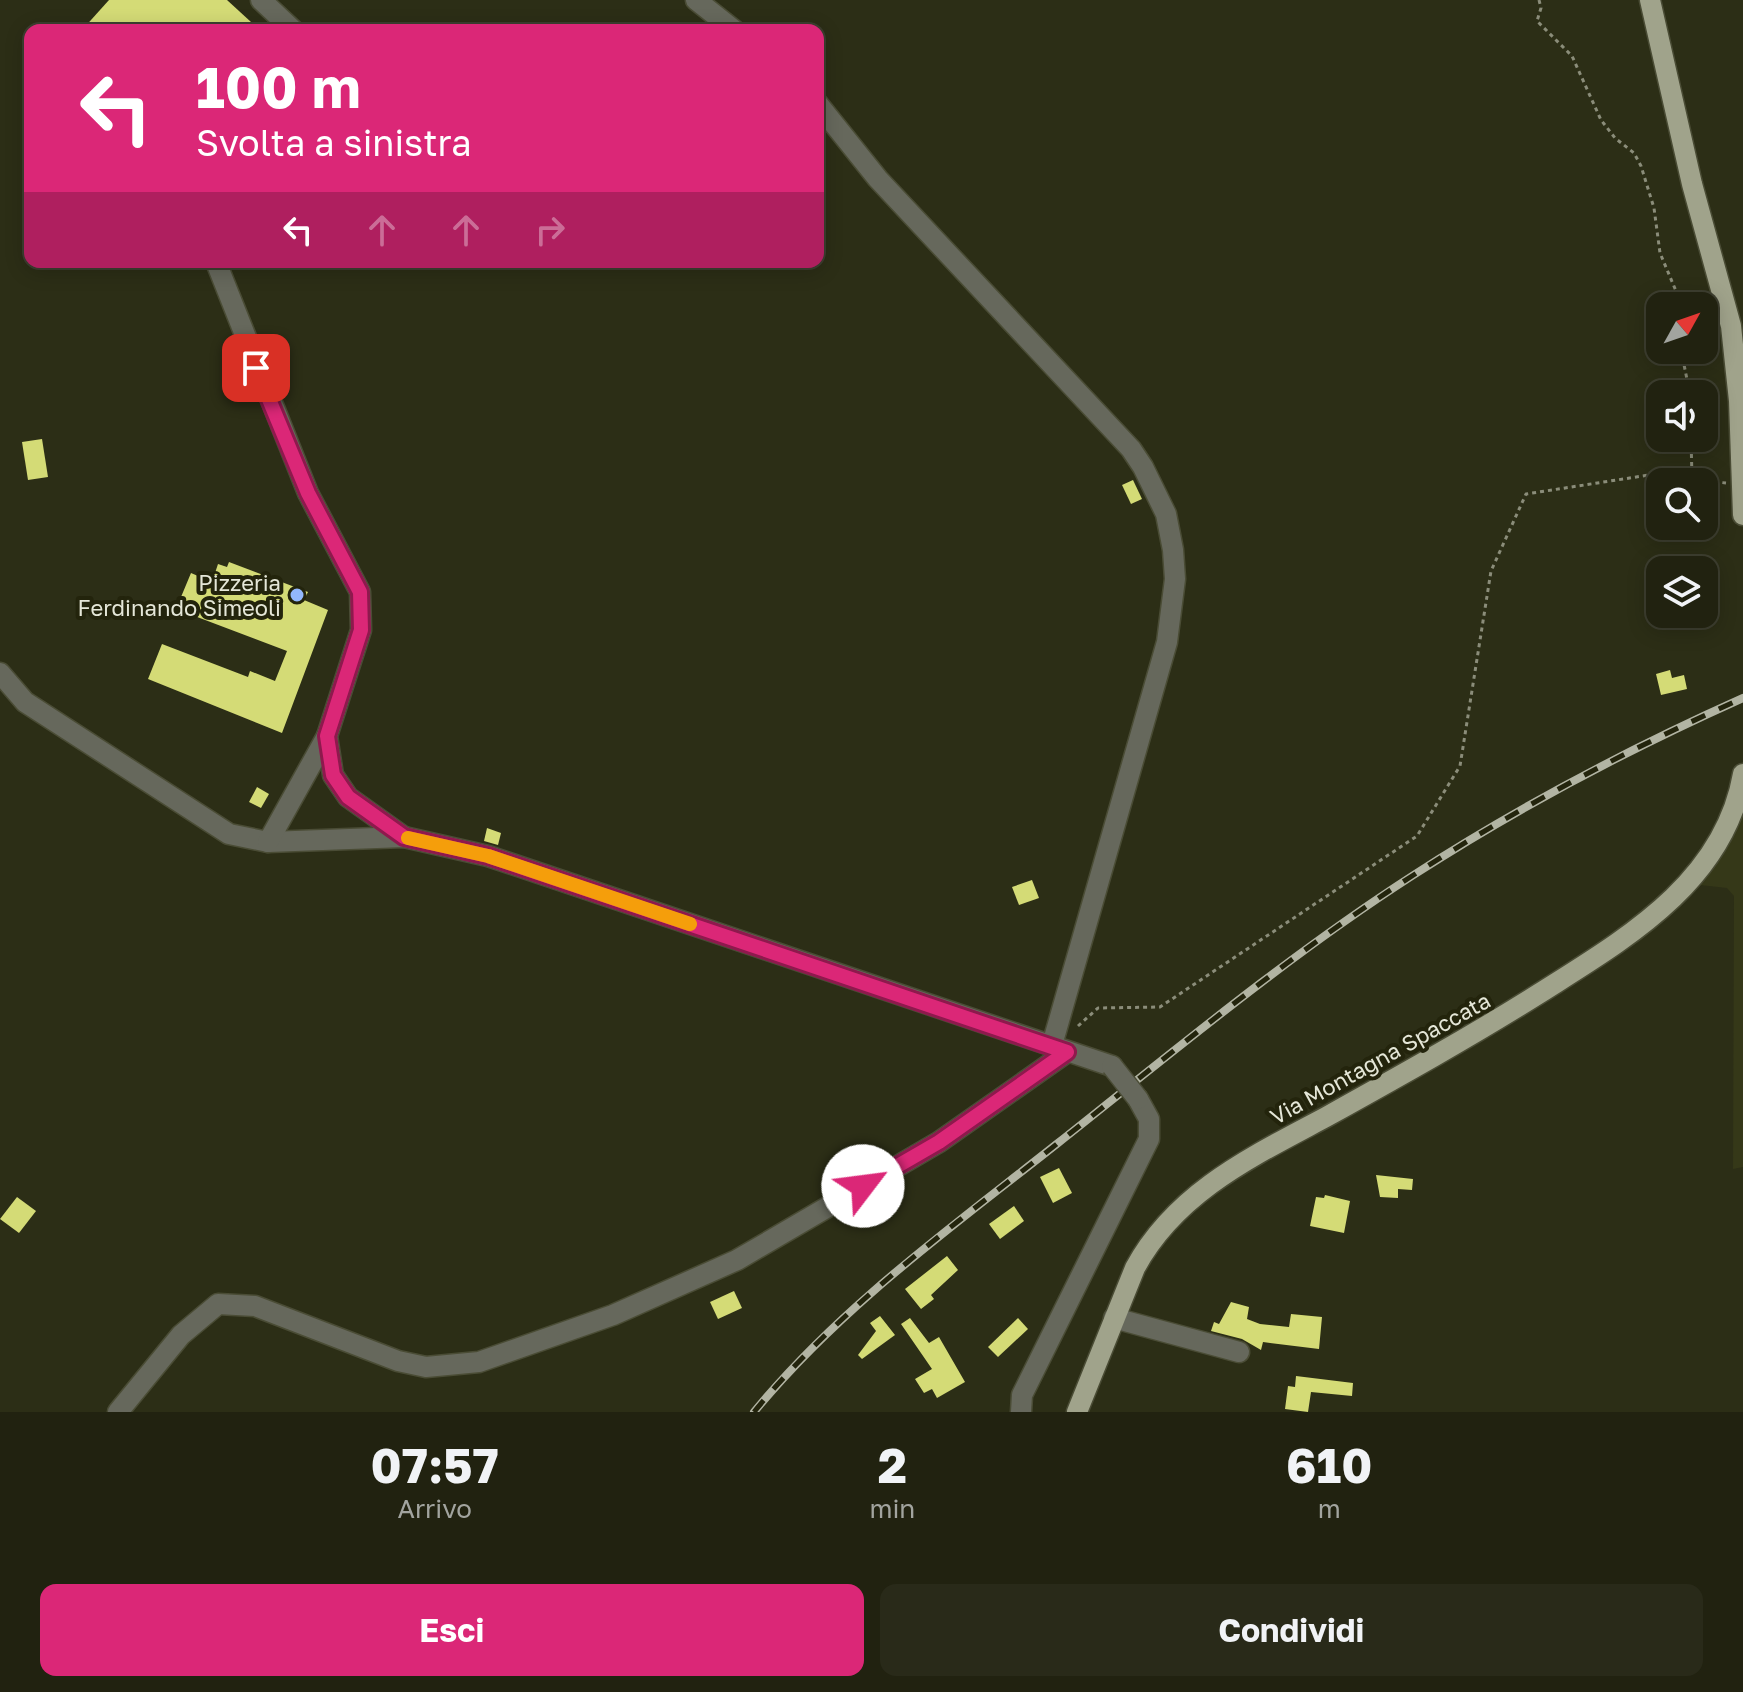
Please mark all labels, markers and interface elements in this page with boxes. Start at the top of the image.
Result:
text: 100 m [196,53,361,120]
icon: left [64,56,168,160]
text: Svolta a sinistra [196,121,472,164]
icon: left [276,208,320,252]
icon: ahead [360,208,404,252]
icon: ahead [444,208,488,252]
icon: right [528,208,572,252]
north arrow [1646,292,1718,364]
map controls [1646,292,1718,628]
pin [222,334,290,402]
icon: arrive [234,346,278,390]
button: sound [1646,380,1718,452]
button: search [1646,468,1718,540]
button: layers [1646,556,1718,628]
place label: Pizzeria Ferdinando Simeoli [78,569,281,621]
marker: Pizzeria Ferdinando Simeoli [288,586,306,604]
street label: Via Montagna Spaccata [1265,986,1495,1130]
position arrow [821,1144,905,1228]
text: 07:57 [371,1436,499,1494]
text: 2 [878,1436,907,1494]
text: 610 [1286,1436,1372,1494]
text: Arrivo [398,1493,472,1524]
text: min [869,1493,915,1524]
text: m [1318,1493,1341,1524]
button: Esci [40,1584,864,1676]
button: Condividi [880,1584,1703,1676]

